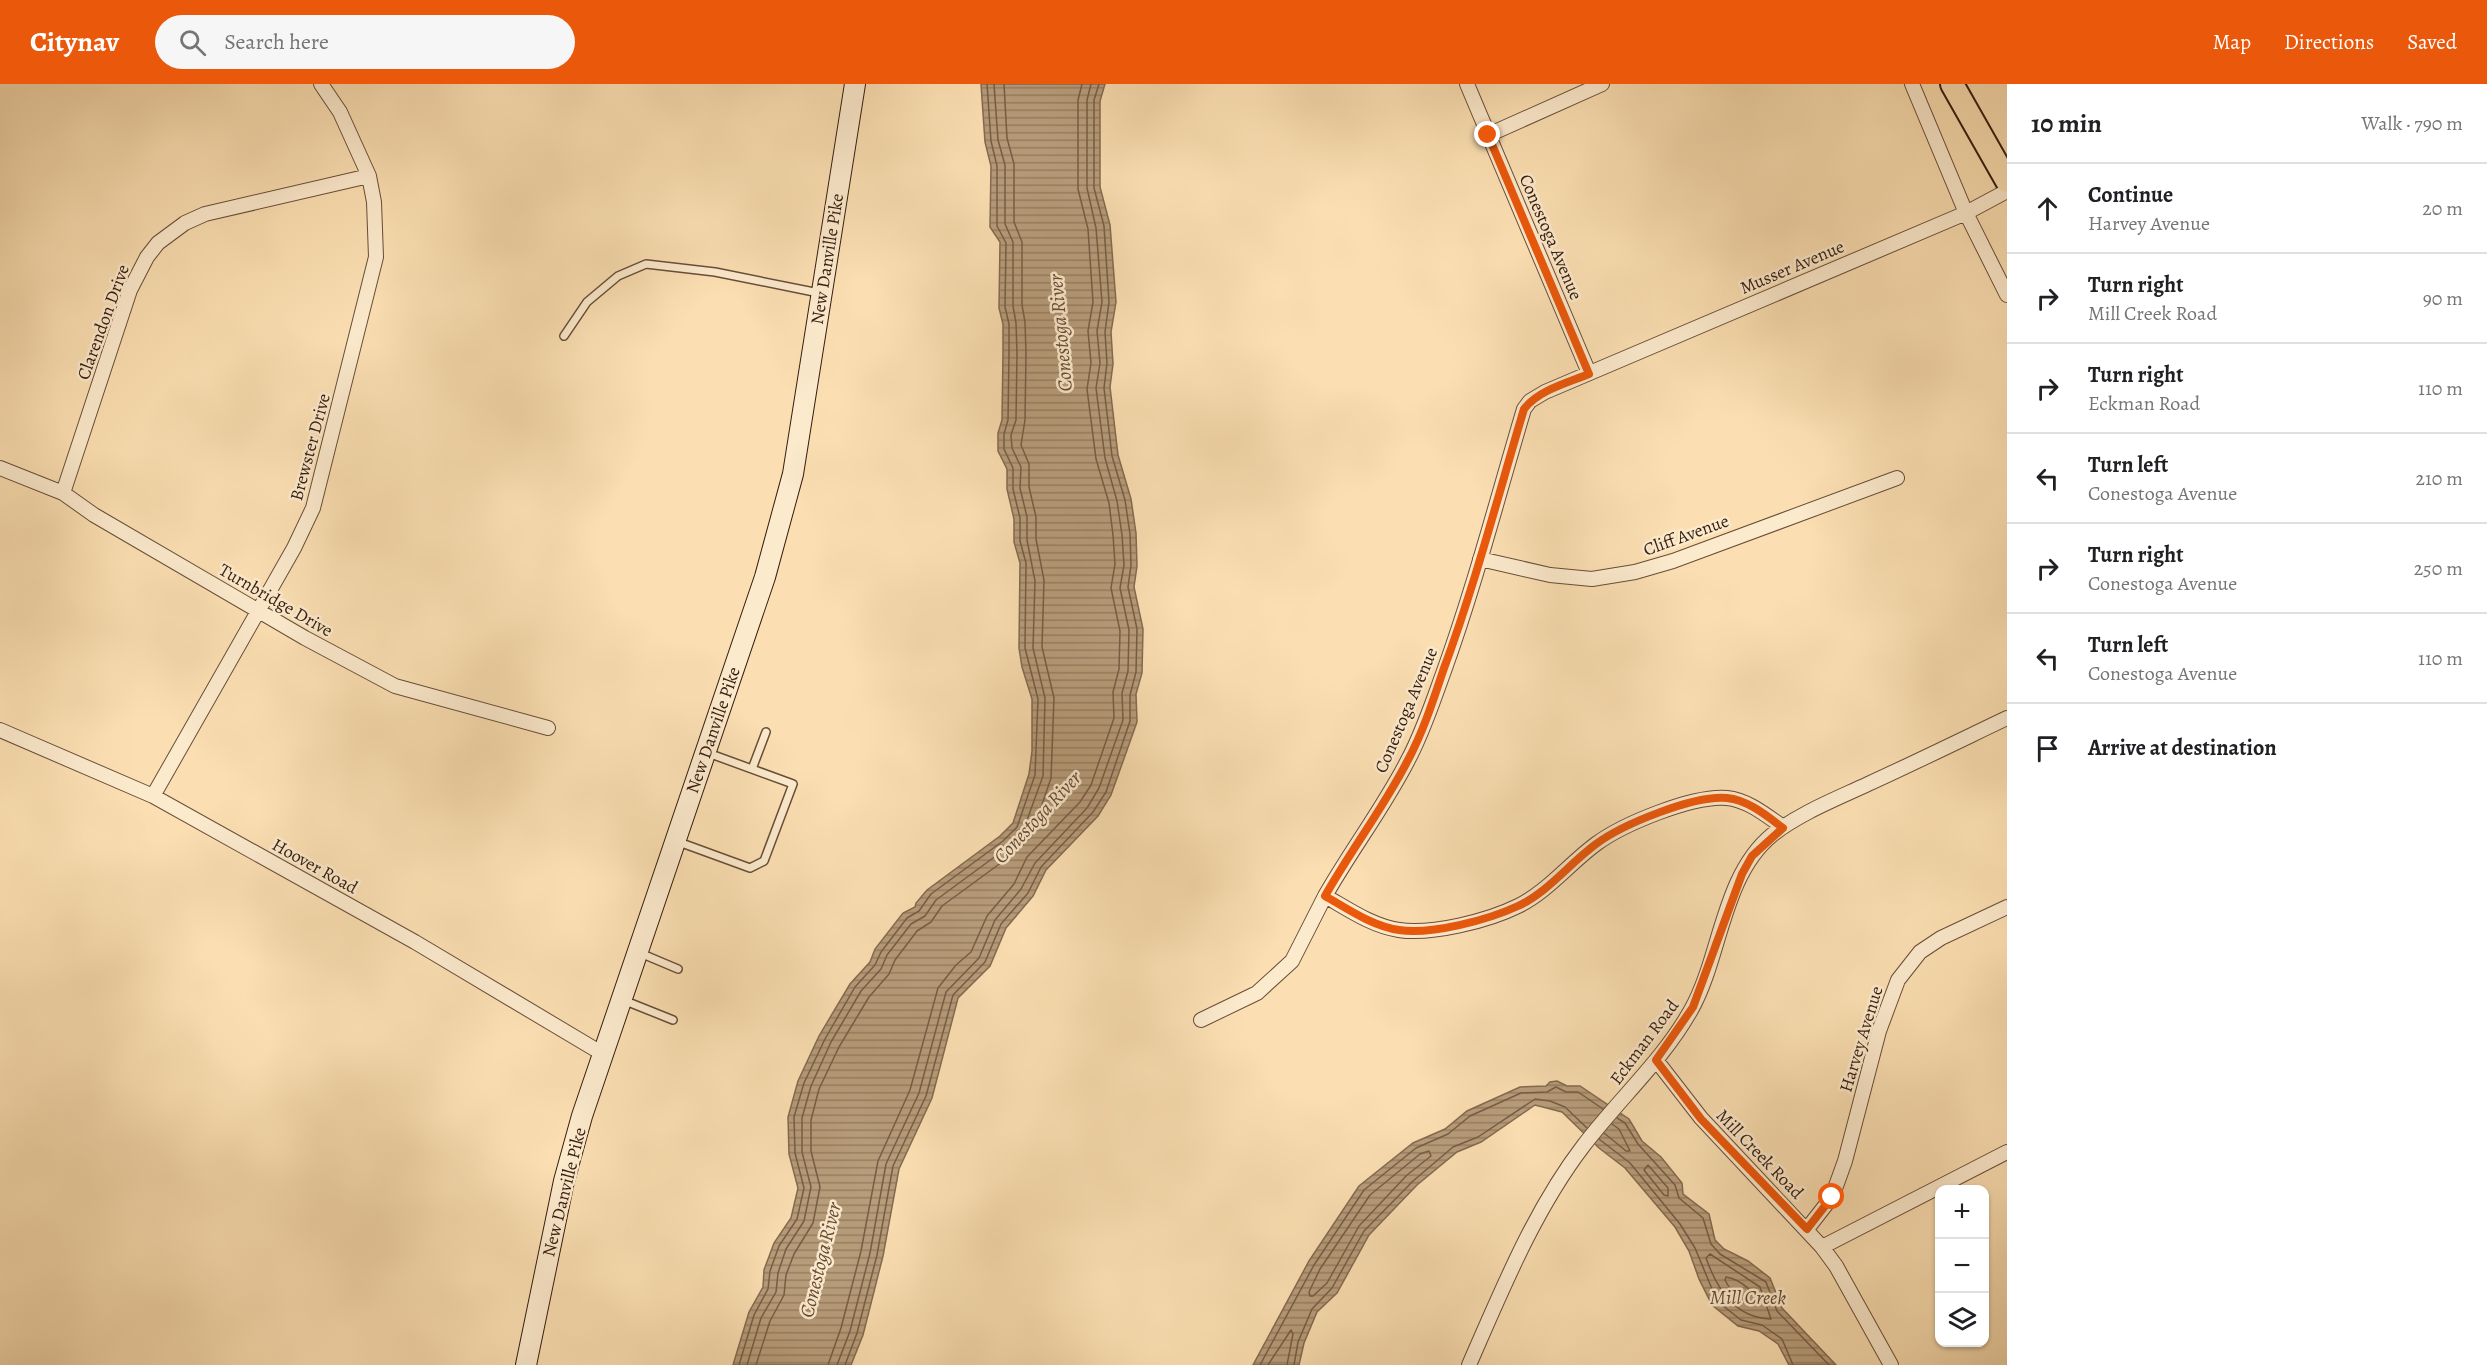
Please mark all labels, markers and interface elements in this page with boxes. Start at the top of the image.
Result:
search box [155,15,575,69]
text: Citynav [30,23,119,61]
icon: search [176,26,209,59]
text: Search here [224,27,329,57]
text: Map [2213,28,2251,56]
text: Directions [2284,28,2374,56]
text: Saved [2407,28,2457,56]
text: 10 min [2031,106,2102,141]
text: Walk · 790 m [2361,110,2463,137]
route end [1474,121,1500,147]
street label: Conestoga Avenue [1514,171,1588,303]
text: Continue [2088,180,2173,210]
street label: New Danville Pike [805,192,849,326]
icon: ahead [2031,192,2064,225]
text: 20 m [2422,195,2463,222]
text: Harvey Avenue [2088,210,2210,237]
street label: Musser Avenue [1736,234,1848,300]
street label: Clarendon Drive [71,261,135,383]
text: Turn right [2088,270,2184,300]
water label: Conestoga River [1042,272,1079,393]
icon: right [2031,282,2064,315]
text: 90 m [2423,285,2463,312]
text: Mill Creek Road [2088,300,2217,327]
text: Turn right [2088,360,2184,390]
icon: right [2031,372,2064,405]
text: 110 m [2418,375,2463,402]
text: Eckman Road [2088,390,2200,417]
street label: Brewster Drive [284,391,336,503]
text: Turn left [2088,450,2168,480]
icon: left [2031,462,2064,495]
text: 210 m [2415,465,2463,492]
text: Conestoga Avenue [2088,480,2237,507]
street label: Cliff Avenue [1640,508,1732,562]
text: Turn right [2088,540,2184,570]
icon: right [2031,552,2064,585]
text: 250 m [2414,555,2463,582]
street label: Turnbridge Drive [215,558,337,642]
text: Conestoga Avenue [2088,570,2237,597]
text: Turn left [2088,630,2168,660]
icon: left [2031,642,2064,675]
street label: Conestoga Avenue [1369,644,1443,776]
text: 110 m [2418,645,2463,672]
text: Conestoga Avenue [2088,660,2237,687]
street label: New Danville Pike [680,663,746,797]
icon: arrive [2031,732,2064,765]
text: Arrive at destination [2088,733,2277,763]
water label: Conestoga River [987,764,1088,870]
street label: Hoover Road [268,833,362,900]
street label: Harvey Avenue [1833,983,1889,1095]
street label: Eckman Road [1604,994,1684,1090]
street label: Mill Creek Road [1711,1104,1809,1204]
street label: New Danville Pike [536,1125,592,1259]
route start [1818,1183,1844,1209]
map controls [1935,1185,1989,1347]
button: + [1935,1185,1989,1239]
water label: Conestoga River [793,1199,848,1321]
button: − [1935,1239,1989,1293]
water label: Mill Creek [1710,1284,1786,1311]
button: layers [1935,1293,1989,1347]

